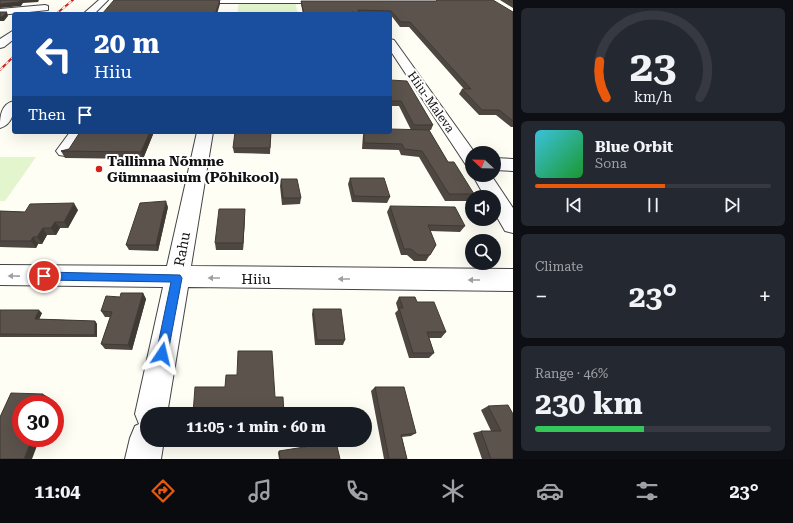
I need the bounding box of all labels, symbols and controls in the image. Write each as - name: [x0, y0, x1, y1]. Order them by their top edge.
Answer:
- text: 20 m: [94, 27, 159, 60]
- icon: left: [28, 28, 80, 80]
- text: 23: [630, 42, 676, 91]
- text: Hiiu: [94, 61, 132, 82]
- street label: Hiiu-Maleva: [405, 69, 458, 136]
- text: km/h: [634, 89, 672, 105]
- icon: arrive: [74, 104, 96, 126]
- text: Then: [28, 106, 66, 124]
- text: Blue Orbit: [595, 138, 673, 156]
- north arrow: [465, 146, 501, 182]
- map controls: [465, 146, 501, 270]
- place label: Tallinna Nõmme Gümnaasium (Põhikool): [107, 153, 279, 185]
- text: Sona: [595, 156, 627, 171]
- marker: Tallinna Nõmme Gümnaasium (Põhikool): [94, 164, 104, 174]
- button: sound: [465, 190, 501, 226]
- icon: previous: [563, 194, 585, 216]
- icon: pause: [642, 194, 664, 216]
- icon: next: [721, 194, 743, 216]
- street label: Rahu: [171, 230, 193, 268]
- button: search: [465, 234, 501, 270]
- pin: [27, 259, 61, 293]
- text: Climate: [535, 259, 583, 274]
- icon: arrive: [33, 265, 55, 287]
- street label: Hiiu: [241, 271, 271, 287]
- one-way arrow: [8, 272, 20, 279]
- one-way arrow: [207, 275, 220, 281]
- one-way arrow: [337, 276, 350, 282]
- one-way arrow: [467, 277, 480, 283]
- text: 23°: [629, 279, 677, 314]
- text: −: [535, 284, 547, 309]
- text: +: [759, 284, 771, 309]
- position arrow: [141, 333, 183, 375]
- text: Range · 46%: [535, 366, 608, 381]
- text: 230 km: [535, 386, 643, 421]
- speed limit sign: 30: [12, 395, 64, 447]
- text: 11:05 · 1 min · 60 m: [186, 418, 326, 436]
- icon: directions: [149, 477, 177, 505]
- icon: music: [246, 477, 274, 505]
- icon: phone: [343, 477, 371, 505]
- icon: climate: [439, 477, 467, 505]
- icon: car: [536, 477, 564, 505]
- icon: filters: [633, 477, 661, 505]
- text: 11:04: [34, 481, 80, 502]
- text: 23°: [729, 481, 759, 502]

